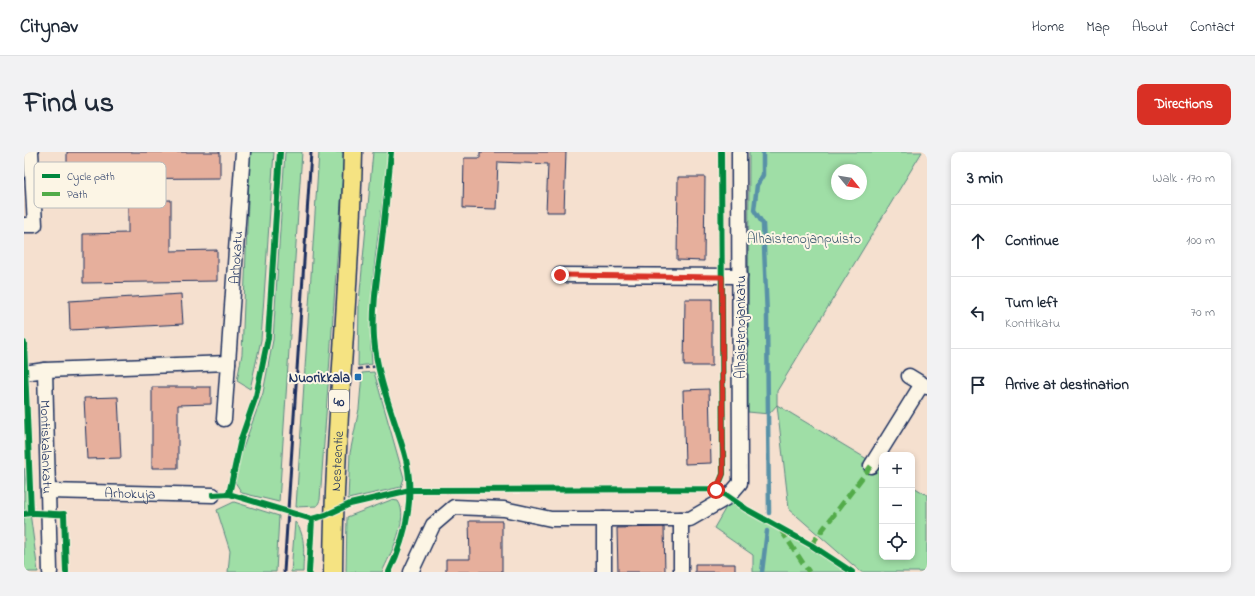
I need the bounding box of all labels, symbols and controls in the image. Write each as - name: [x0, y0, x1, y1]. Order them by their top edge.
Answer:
- text: Citynav: [20, 14, 78, 41]
- text: Home: [1032, 17, 1064, 38]
- text: Map: [1086, 17, 1110, 38]
- text: About: [1132, 17, 1168, 38]
- text: Contact: [1190, 17, 1235, 38]
- text: Find us: [24, 84, 114, 125]
- button: Directions: [1137, 84, 1231, 125]
- legend: [34, 162, 166, 208]
- north arrow: [831, 164, 867, 200]
- text: 3 min: [967, 166, 1003, 191]
- text: Cycle path: [67, 169, 115, 186]
- text: Walk · 170 m: [1152, 169, 1215, 188]
- text: Path: [67, 187, 88, 203]
- park label: Alhaistenojanpuisto: [747, 229, 861, 250]
- street label: Arhokatu: [225, 230, 249, 285]
- icon: ahead: [967, 230, 989, 252]
- text: Continue: [1005, 230, 1059, 252]
- text: 100 m: [1186, 231, 1215, 250]
- route end: [551, 266, 569, 284]
- street label: Alhaistenojankatu: [731, 275, 752, 379]
- text: Turn left: [1005, 292, 1058, 314]
- icon: left: [967, 302, 989, 324]
- text: 70 m: [1191, 303, 1215, 322]
- text: Konttikatu: [1005, 314, 1060, 333]
- place label: Nuorikkala: [289, 368, 350, 389]
- marker: Nuorikkala: [353, 372, 363, 382]
- icon: arrive: [967, 374, 989, 396]
- text: Arrive at destination: [1005, 374, 1129, 396]
- road number: 40: [329, 390, 349, 412]
- street label: Montiskalankatu: [34, 400, 57, 494]
- street label: Nesteentie: [326, 430, 350, 492]
- map controls: [879, 452, 915, 560]
- button: +: [879, 452, 915, 488]
- route start: [707, 481, 725, 499]
- street label: Arhokuja: [104, 483, 156, 506]
- button: −: [879, 488, 915, 524]
- button: locate: [879, 524, 915, 560]

